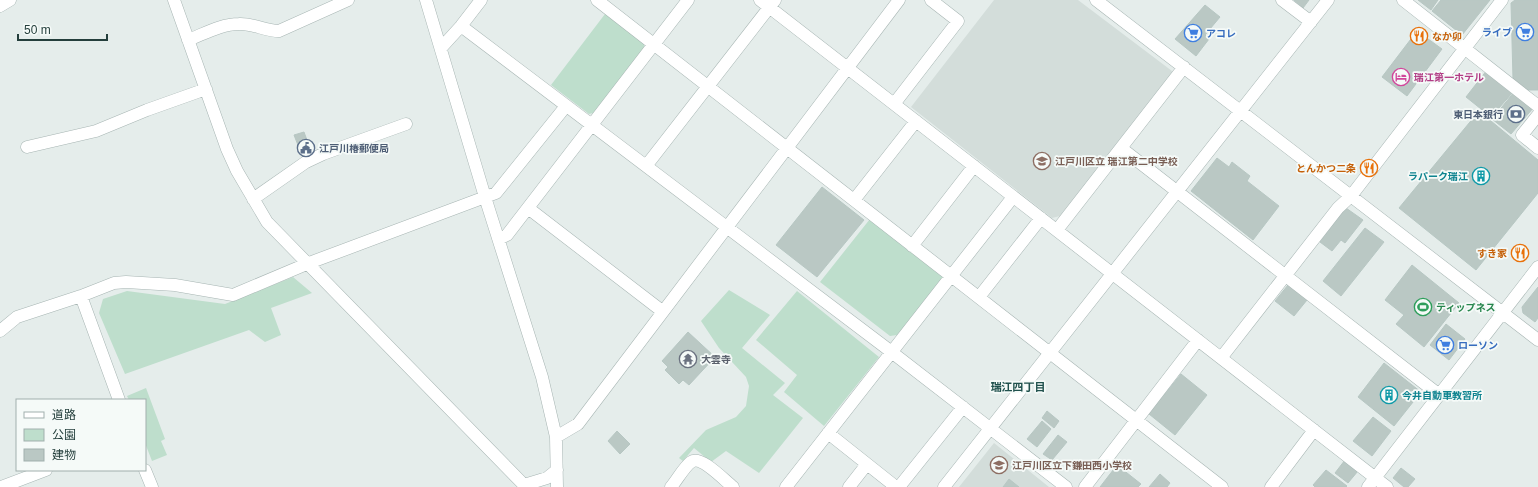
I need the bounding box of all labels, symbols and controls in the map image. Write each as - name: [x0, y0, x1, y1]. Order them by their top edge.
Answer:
- scale bar: [18, 16, 107, 42]
- supermarket icon: ライブ: [1515, 22, 1535, 42]
- text: 50 m: [24, 23, 51, 37]
- supermarket icon: アコレ: [1183, 23, 1203, 43]
- restaurant icon: なか卯: [1409, 26, 1429, 46]
- place label: ライブ: [1482, 27, 1512, 38]
- place label: アコレ: [1206, 28, 1236, 39]
- place label: なか卯: [1432, 31, 1462, 42]
- hotel icon: 瑞江第一ホテル: [1391, 67, 1411, 87]
- place label: 瑞江第一ホテル: [1414, 72, 1484, 83]
- bank icon: 東日本銀行: [1506, 104, 1526, 124]
- place label: 東日本銀行: [1453, 109, 1503, 120]
- public building icon: 江戸川椿郵便局: [296, 138, 316, 158]
- place label: 江戸川椿郵便局: [319, 143, 389, 154]
- school or university icon: 江戸川区立 瑞江第二中学校: [1032, 151, 1052, 171]
- place label: 江戸川区立 瑞江第二中学校: [1055, 156, 1178, 167]
- restaurant icon: とんかつ二条: [1359, 158, 1379, 178]
- place label: とんかつ二条: [1296, 163, 1356, 174]
- building icon: ラパーク瑞江: [1471, 166, 1491, 186]
- place label: ラパーク瑞江: [1408, 171, 1468, 182]
- restaurant icon: すき家: [1510, 243, 1530, 263]
- place label: すき家: [1477, 248, 1507, 259]
- sports icon: ティップネス: [1413, 297, 1433, 317]
- place label: ティップネス: [1436, 302, 1495, 313]
- supermarket icon: ローソン: [1435, 335, 1455, 355]
- place label: ローソン: [1458, 340, 1498, 351]
- temple icon: 大雲寺: [678, 349, 698, 369]
- place label: 大雲寺: [701, 354, 731, 365]
- district label: 瑞江四丁目: [991, 381, 1046, 393]
- building icon: 今井自動車教習所: [1379, 385, 1399, 405]
- place label: 今井自動車教習所: [1402, 390, 1482, 401]
- legend: [16, 399, 146, 471]
- text: 道路: [52, 408, 76, 422]
- text: 公園: [52, 428, 76, 442]
- text: 建物: [52, 448, 76, 462]
- school or university icon: 江戸川区立下鎌田西小学校: [989, 455, 1009, 475]
- place label: 江戸川区立下鎌田西小学校: [1012, 460, 1132, 471]

